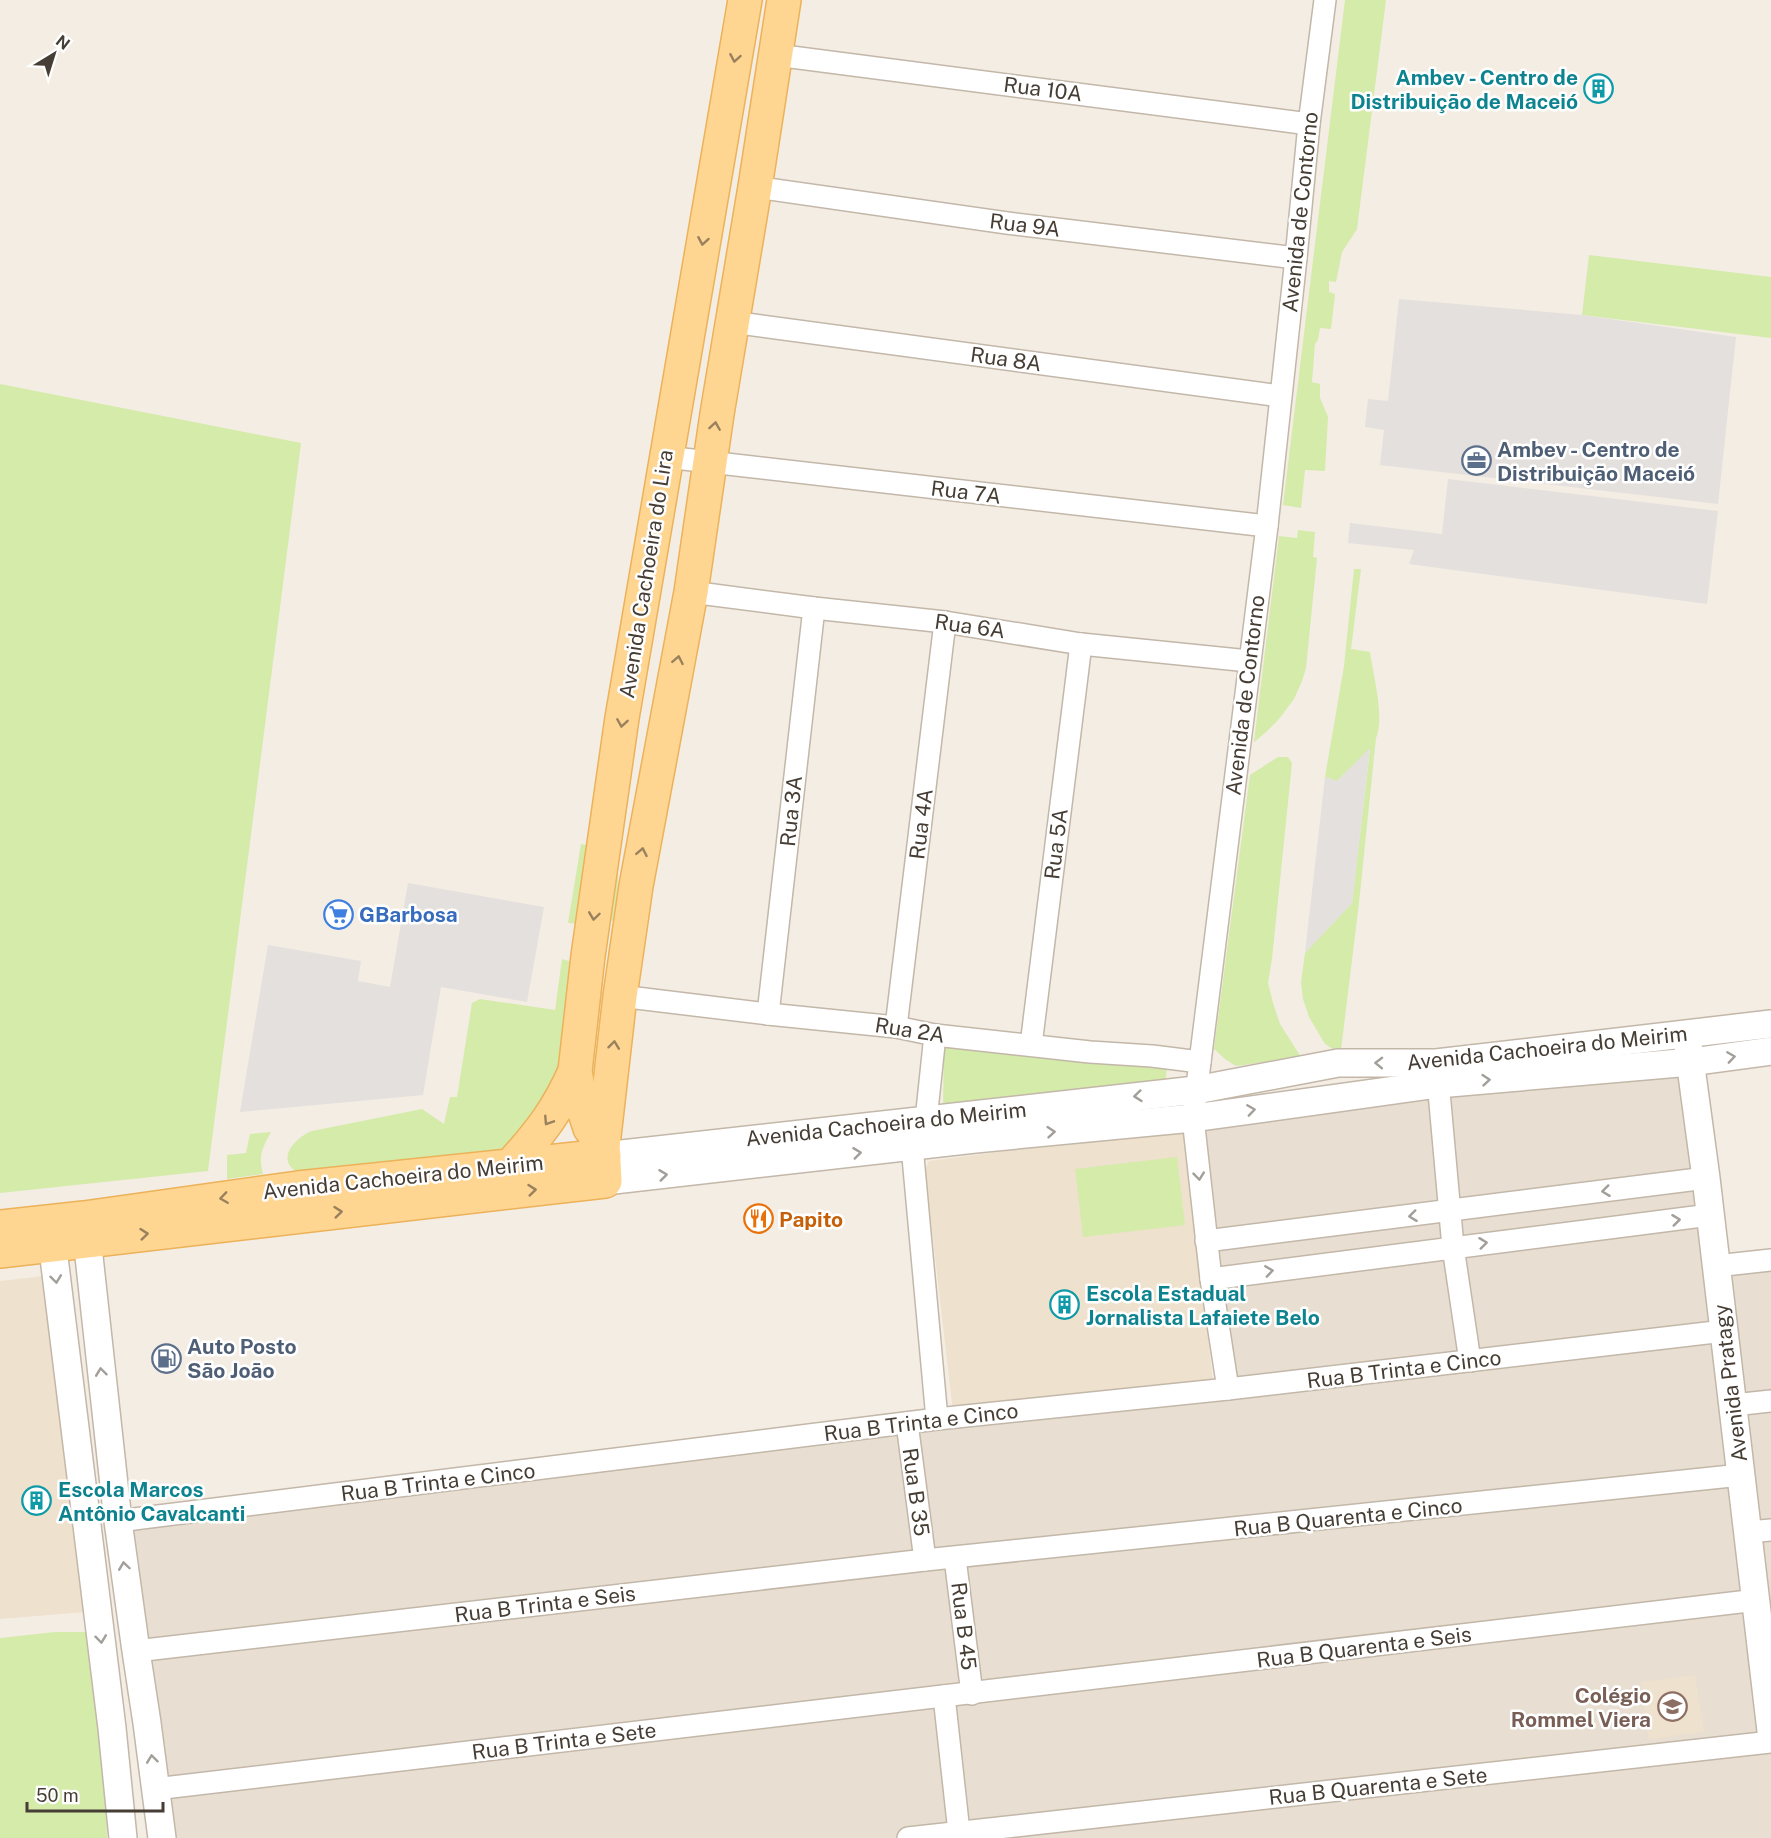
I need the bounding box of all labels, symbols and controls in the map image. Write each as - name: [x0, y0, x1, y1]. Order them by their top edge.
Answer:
- north arrow: [24, 24, 84, 84]
- text: N: [52, 31, 74, 54]
- one-way arrow: [729, 52, 742, 62]
- place label: Ambev - Centro de Distribuição de Maceió: [1350, 65, 1578, 114]
- street label: Rua 10A: [1002, 72, 1084, 106]
- building icon: Ambev - Centro de Distribuição de Maceió: [1583, 73, 1615, 105]
- street label: Avenida de Contorno: [1277, 110, 1323, 314]
- street label: Rua 9A: [988, 208, 1062, 242]
- one-way arrow: [697, 235, 710, 245]
- street label: Rua 8A: [969, 342, 1043, 376]
- one-way arrow: [708, 422, 721, 432]
- place label: Ambev - Centro de Distribuição Maceió: [1497, 437, 1695, 486]
- office icon: Ambev - Centro de Distribuição Maceió: [1460, 445, 1492, 477]
- street label: Avenida Cachoeira do Lira: [614, 448, 678, 700]
- street label: Rua 7A: [930, 475, 1003, 509]
- street label: Avenida de Contorno: [1220, 593, 1270, 797]
- street label: Rua 6A: [933, 609, 1007, 643]
- one-way arrow: [671, 656, 684, 666]
- one-way arrow: [616, 718, 628, 728]
- street label: Rua 3A: [775, 774, 807, 848]
- street label: Rua 4A: [904, 787, 938, 861]
- street label: Rua 5A: [1039, 807, 1073, 881]
- one-way arrow: [635, 847, 648, 857]
- supermarket icon: GBarbosa: [322, 898, 354, 930]
- place label: GBarbosa: [359, 902, 458, 927]
- one-way arrow: [588, 911, 600, 921]
- street label: Rua 2A: [873, 1012, 947, 1048]
- street label: Avenida Cachoeira do Meirim: [1405, 1021, 1689, 1075]
- one-way arrow: [608, 1040, 620, 1050]
- one-way arrow: [1726, 1051, 1735, 1063]
- one-way arrow: [1374, 1057, 1383, 1069]
- one-way arrow: [1481, 1074, 1490, 1087]
- one-way arrow: [1133, 1090, 1142, 1102]
- street label: Avenida Cachoeira do Meirim: [744, 1097, 1028, 1151]
- one-way arrow: [1246, 1105, 1255, 1117]
- one-way arrow: [545, 1114, 556, 1125]
- one-way arrow: [1047, 1126, 1056, 1139]
- one-way arrow: [853, 1147, 862, 1159]
- street label: Avenida Cachoeira do Meirim: [261, 1150, 545, 1204]
- one-way arrow: [659, 1169, 668, 1181]
- one-way arrow: [1192, 1172, 1205, 1181]
- one-way arrow: [527, 1184, 536, 1196]
- one-way arrow: [1602, 1184, 1611, 1196]
- one-way arrow: [219, 1192, 229, 1204]
- restaurant icon: Papito: [742, 1203, 774, 1235]
- one-way arrow: [333, 1206, 343, 1219]
- place label: Papito: [779, 1207, 843, 1232]
- one-way arrow: [1408, 1209, 1418, 1221]
- one-way arrow: [1672, 1214, 1681, 1226]
- one-way arrow: [140, 1228, 149, 1241]
- one-way arrow: [1478, 1238, 1488, 1250]
- one-way arrow: [1264, 1266, 1273, 1278]
- one-way arrow: [49, 1275, 62, 1284]
- place label: Escola Estadual Jornalista Lafaiete Belo: [1086, 1281, 1320, 1330]
- building icon: Escola Estadual Jornalista Lafaiete Belo: [1049, 1289, 1081, 1321]
- street label: Avenida Pratagy: [1708, 1303, 1752, 1463]
- place label: Auto Posto São João: [187, 1334, 297, 1383]
- fuel station icon: Auto Posto São João: [150, 1342, 182, 1374]
- street label: Rua B Trinta e Cinco: [1305, 1345, 1503, 1393]
- one-way arrow: [96, 1368, 108, 1377]
- street label: Rua B Trinta e Cinco: [822, 1398, 1020, 1446]
- street label: Rua B 35: [897, 1446, 935, 1538]
- street label: Rua B Trinta e Cinco: [339, 1458, 537, 1506]
- place label: Escola Marcos Antônio Cavalcanti: [58, 1477, 245, 1526]
- building icon: Escola Marcos Antônio Cavalcanti: [21, 1485, 53, 1517]
- street label: Rua B Quarenta e Cinco: [1232, 1493, 1464, 1541]
- one-way arrow: [119, 1561, 131, 1571]
- street label: Rua B Trinta e Seis: [453, 1580, 637, 1628]
- street label: Rua B 45: [946, 1581, 982, 1671]
- street label: Rua B Quarenta e Seis: [1255, 1621, 1473, 1673]
- one-way arrow: [94, 1635, 106, 1644]
- place label: Colégio Rommel Viera: [1511, 1683, 1651, 1732]
- school or university icon: Colégio Rommel Viera: [1656, 1691, 1688, 1723]
- street label: Rua B Trinta e Sete: [470, 1717, 658, 1765]
- one-way arrow: [146, 1755, 159, 1764]
- street label: Rua B Quarenta e Sete: [1267, 1762, 1489, 1810]
- scale bar: [27, 1775, 164, 1813]
- text: 50 m: [36, 1785, 79, 1806]

